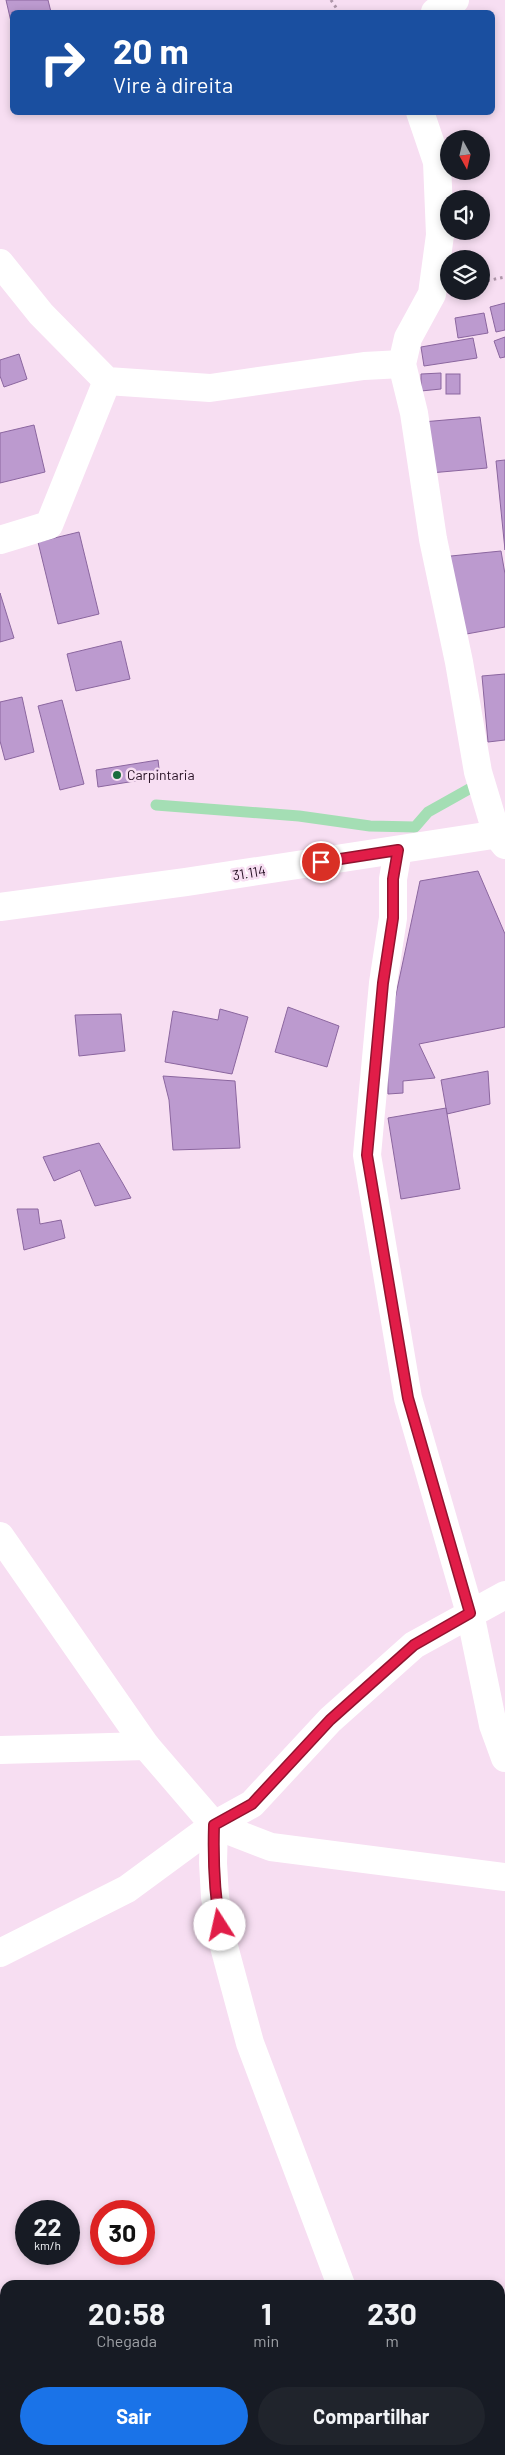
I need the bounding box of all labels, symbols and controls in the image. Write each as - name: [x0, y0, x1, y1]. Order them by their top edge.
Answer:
- text: 20 m: [113, 29, 189, 71]
- icon: right: [30, 30, 95, 95]
- text: Vire à direita: [113, 71, 233, 97]
- north arrow: [440, 130, 490, 180]
- map controls: [440, 130, 490, 300]
- button: sound: [440, 190, 490, 240]
- button: layers: [440, 250, 490, 300]
- place label: Carpintaria: [127, 766, 195, 783]
- marker: Carpintaria: [111, 769, 123, 781]
- pin: [300, 841, 342, 883]
- icon: arrive: [307, 848, 335, 876]
- street label: 31.114: [231, 861, 267, 884]
- position arrow: [193, 1898, 245, 1950]
- speed limit sign: 30: [90, 2200, 155, 2265]
- text: 22: [33, 2211, 62, 2241]
- text: km/h: [34, 2238, 61, 2252]
- text: 20:58: [88, 2295, 165, 2331]
- text: 1: [261, 2295, 272, 2331]
- text: 230: [367, 2295, 417, 2331]
- text: Chegada: [96, 2331, 157, 2350]
- text: min: [253, 2331, 279, 2350]
- text: m: [385, 2331, 399, 2350]
- button: Sair: [20, 2387, 248, 2445]
- button: Compartilhar: [258, 2387, 485, 2445]

